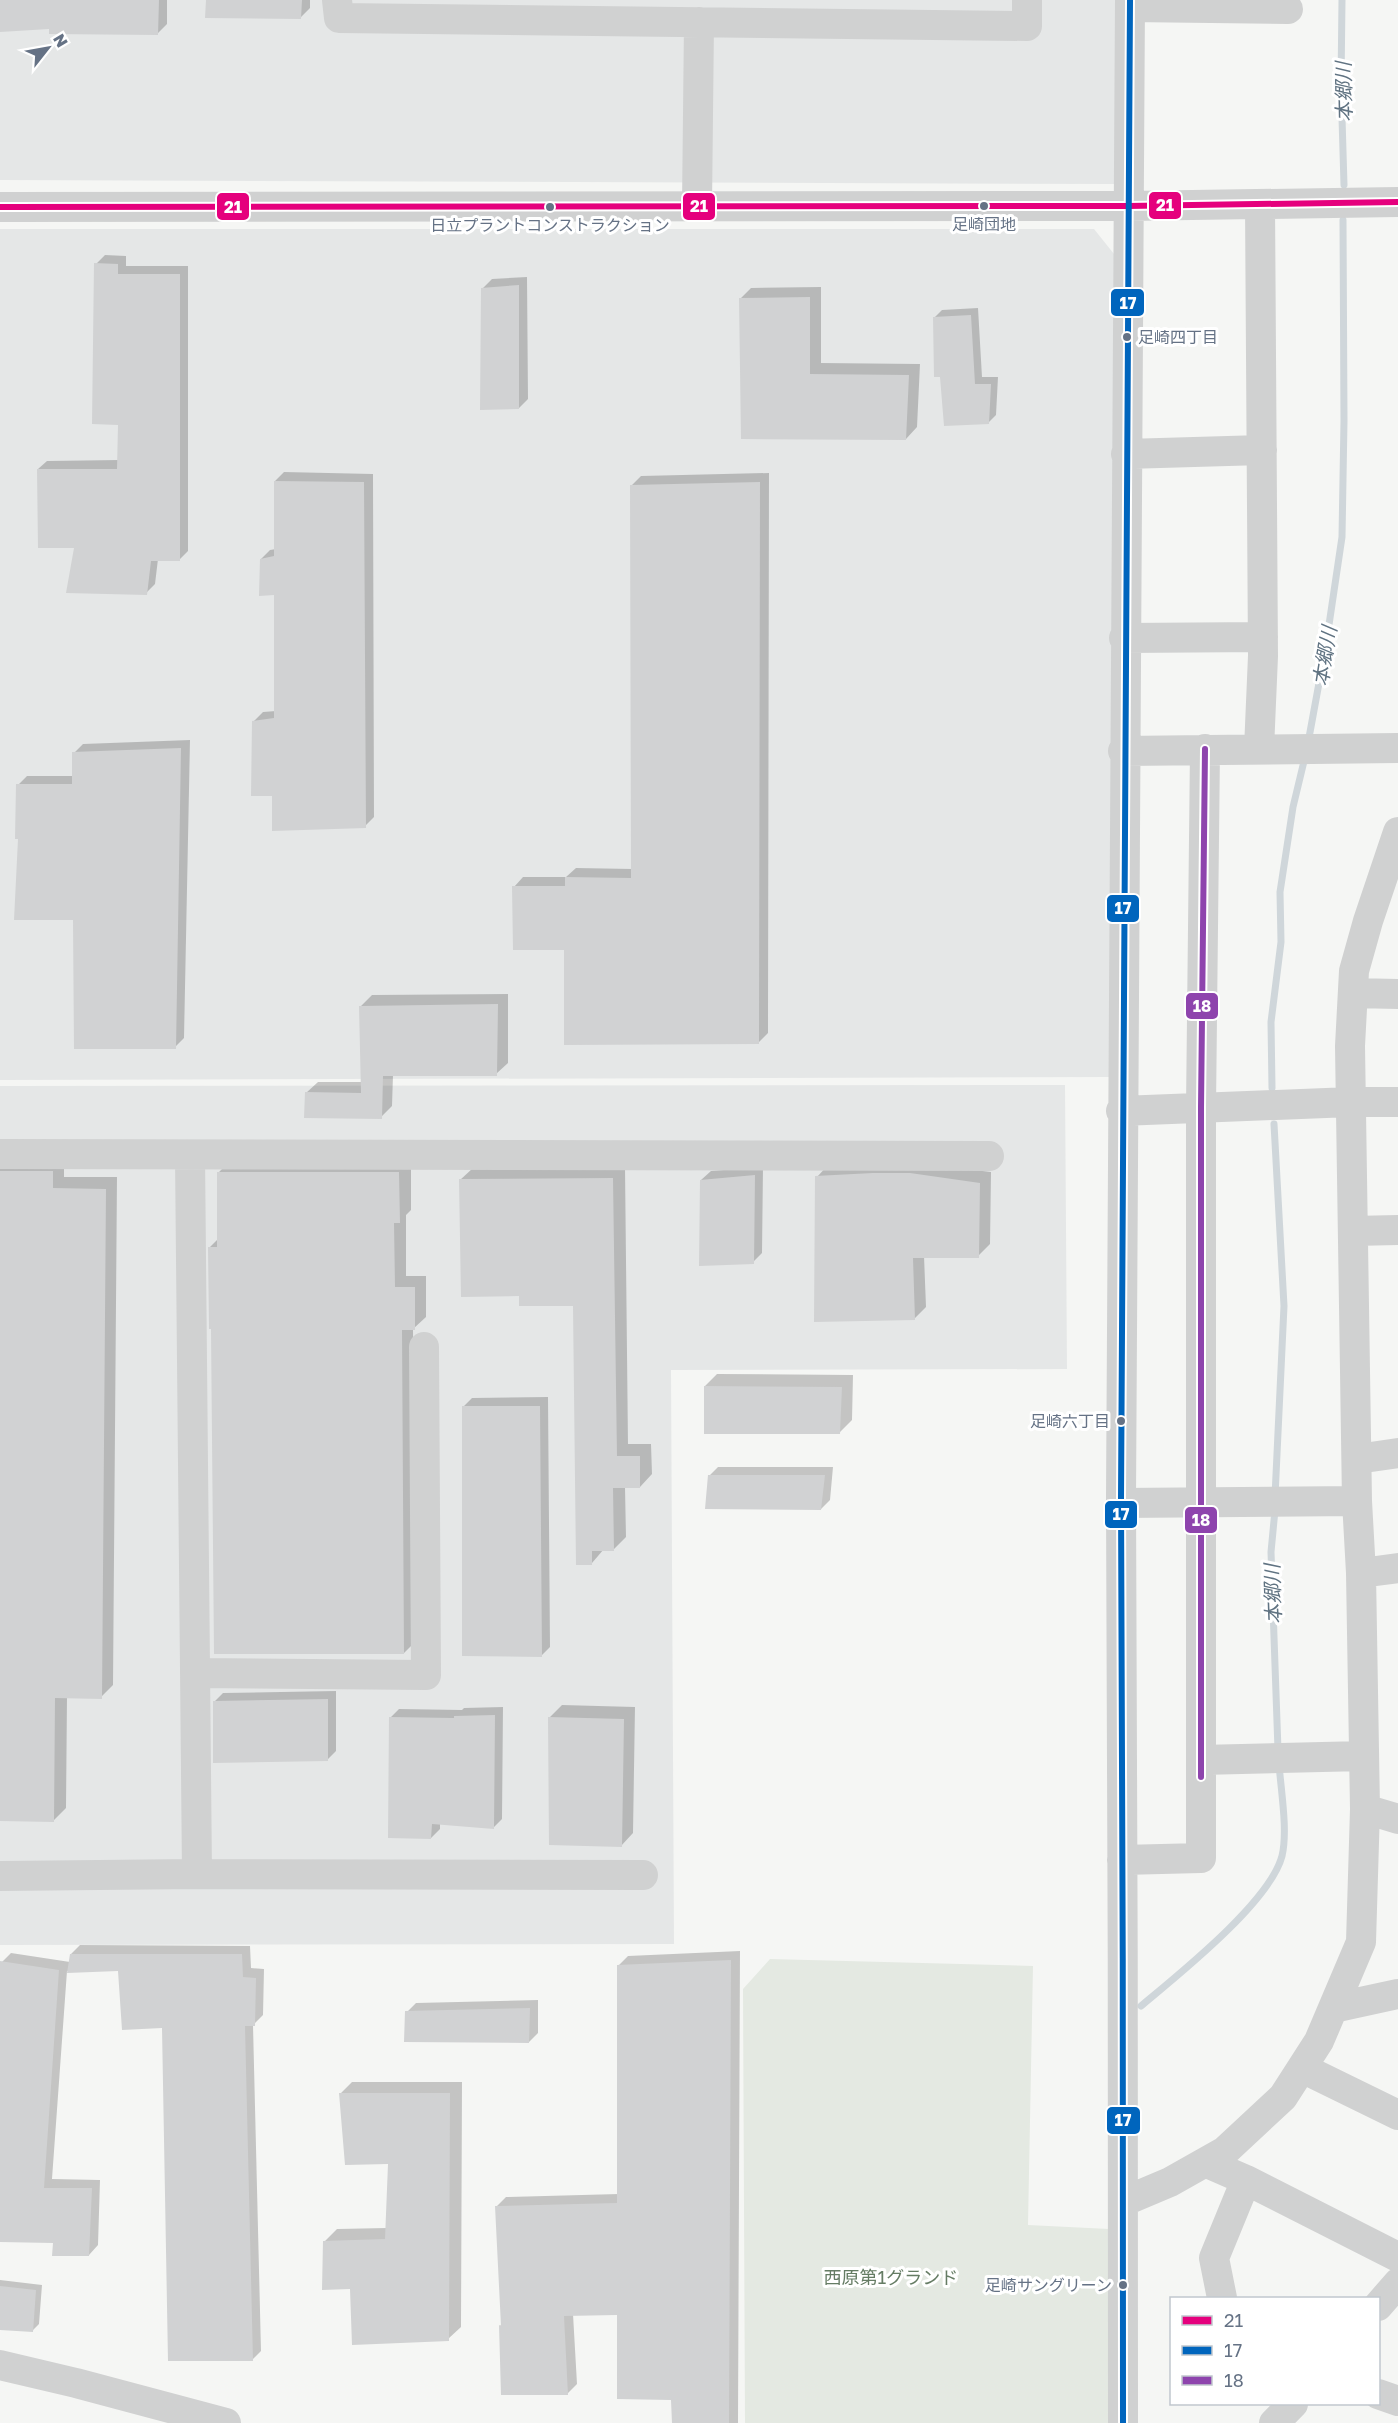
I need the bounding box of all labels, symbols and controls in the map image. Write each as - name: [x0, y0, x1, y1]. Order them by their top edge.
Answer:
- north arrow: [18, 18, 78, 78]
- text: N: [49, 30, 73, 51]
- water label: 本郷川: [1330, 60, 1356, 122]
- line badge: 21: [1148, 191, 1182, 220]
- line badge: 21: [216, 192, 250, 221]
- line badge: 21: [682, 192, 716, 221]
- text: 21: [1156, 195, 1174, 215]
- text: 21: [690, 196, 708, 216]
- text: 21: [224, 197, 242, 217]
- marker: 足崎団地: [978, 200, 990, 212]
- marker: 日立プラントコンストラクション: [544, 201, 556, 213]
- place label: 足崎団地: [952, 214, 1016, 234]
- place label: 日立プラントコンストラクション: [430, 215, 670, 235]
- line badge: 17: [1110, 288, 1145, 317]
- text: 17: [1120, 293, 1137, 313]
- place label: 足崎四丁目: [1138, 327, 1218, 347]
- marker: 足崎四丁目: [1121, 331, 1133, 343]
- water label: 本郷川: [1307, 623, 1341, 688]
- line badge: 17: [1106, 894, 1140, 923]
- text: 17: [1115, 898, 1132, 918]
- line badge: 18: [1185, 992, 1219, 1020]
- text: 18: [1193, 996, 1211, 1016]
- place label: 足崎六丁目: [1030, 1411, 1110, 1431]
- marker: 足崎六丁目: [1115, 1415, 1127, 1427]
- line badge: 17: [1104, 1500, 1138, 1529]
- text: 17: [1113, 1504, 1130, 1524]
- line badge: 18: [1184, 1506, 1218, 1534]
- text: 18: [1192, 1510, 1210, 1530]
- water label: 本郷川: [1259, 1562, 1285, 1624]
- line badge: 17: [1106, 2106, 1141, 2135]
- text: 17: [1115, 2110, 1132, 2130]
- park label: 西原第1グランド: [824, 2266, 958, 2288]
- place label: 足崎サングリーン: [985, 2275, 1112, 2295]
- marker: 足崎サングリーン: [1117, 2279, 1129, 2291]
- legend: [1170, 2297, 1380, 2405]
- text: 21: [1224, 2309, 1243, 2331]
- text: 17: [1224, 2339, 1242, 2361]
- text: 18: [1224, 2369, 1244, 2391]

